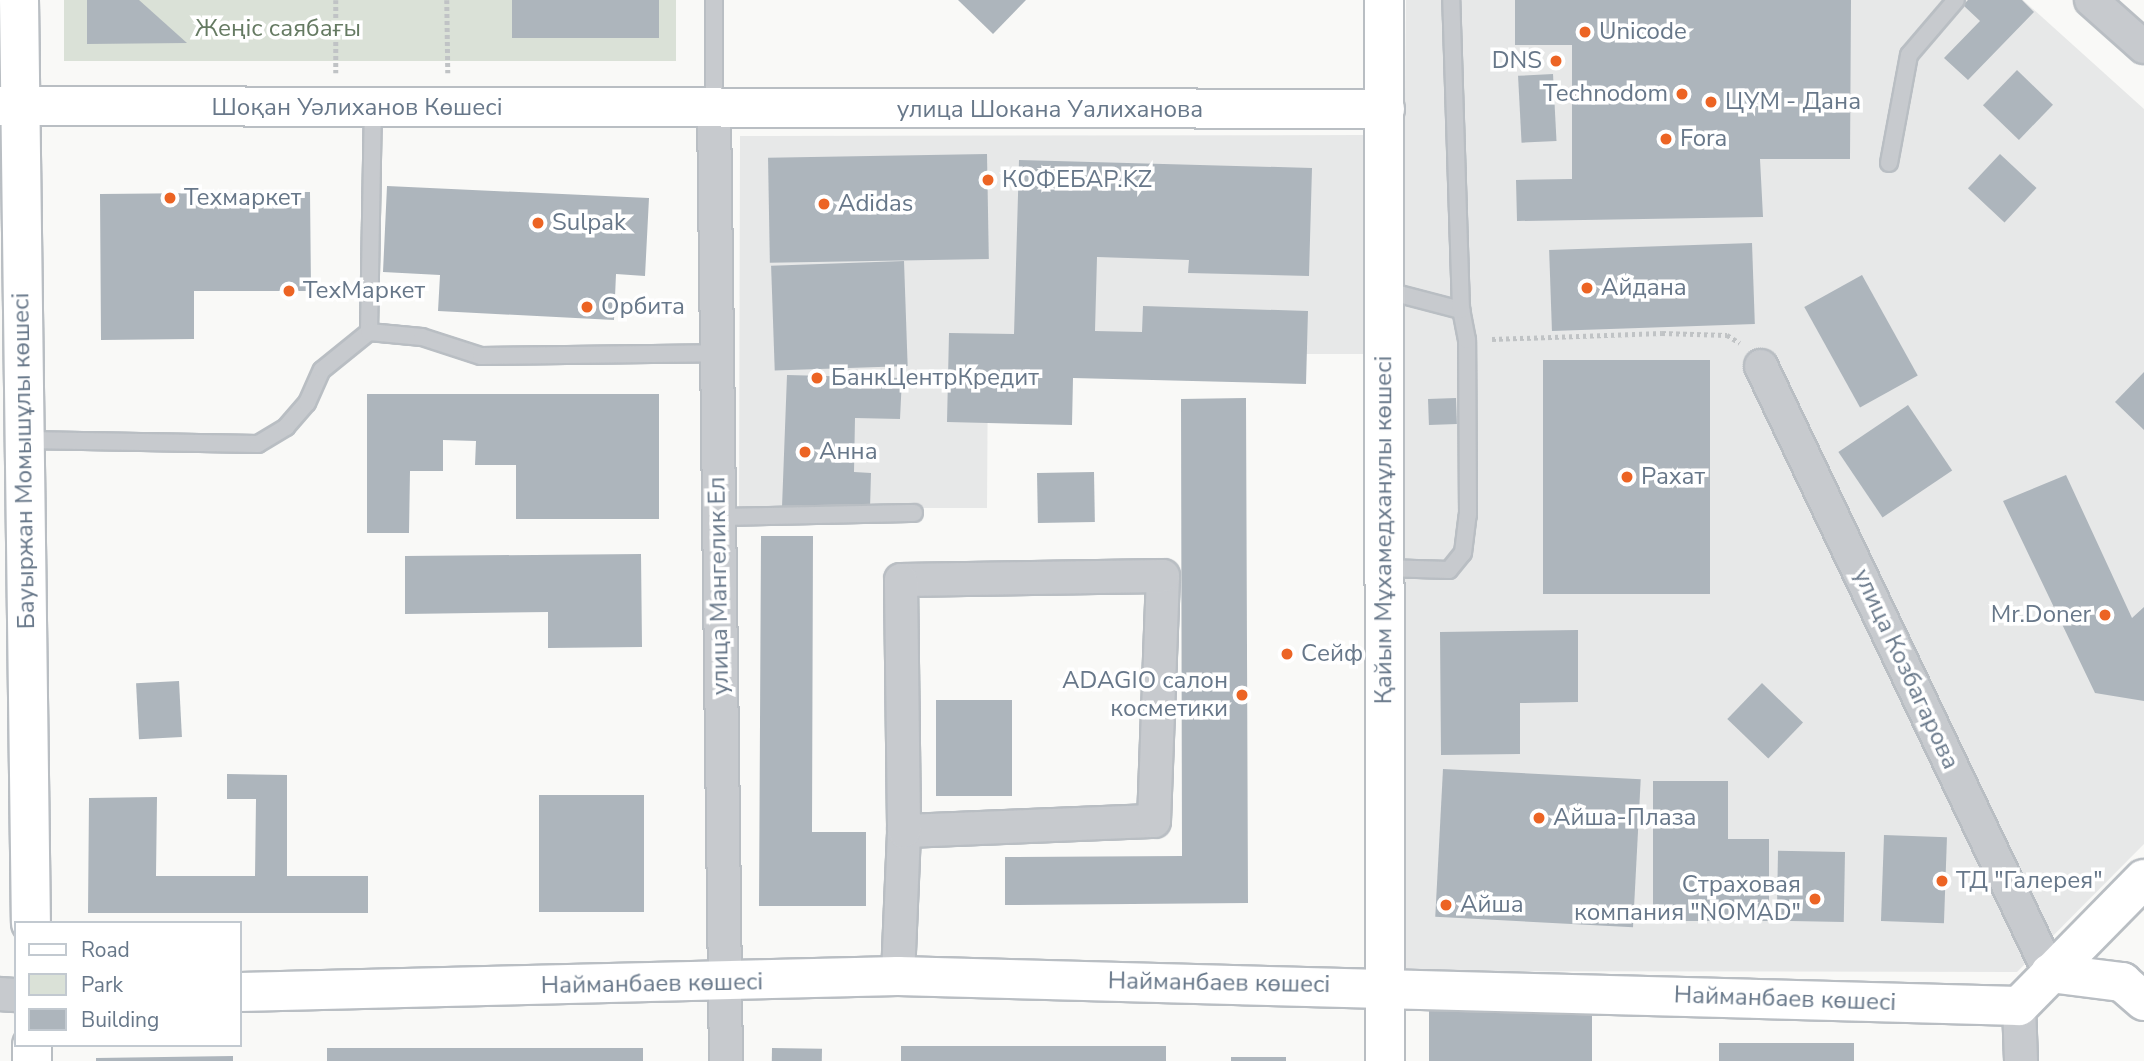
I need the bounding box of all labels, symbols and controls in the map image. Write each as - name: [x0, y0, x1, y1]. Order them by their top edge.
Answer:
- park label: Жеңіс саябағы: [195, 15, 361, 43]
- place label: Unicode: [1599, 18, 1687, 46]
- marker: Unicode: [1577, 24, 1593, 40]
- place label: DNS: [1492, 47, 1542, 75]
- marker: DNS: [1548, 53, 1564, 69]
- place label: Technodom: [1543, 80, 1668, 108]
- marker: Technodom: [1674, 86, 1690, 102]
- place label: ЦУМ - Дана: [1725, 88, 1861, 116]
- street label: Шоқан Уәлиханов Көшесі: [212, 94, 502, 122]
- marker: ЦУМ - Дана: [1703, 94, 1719, 110]
- street label: улица Шокана Уалиханова: [897, 96, 1203, 124]
- place label: Fora: [1680, 125, 1727, 153]
- marker: Fora: [1658, 131, 1674, 147]
- place label: КОФЕБАР.KZ: [1002, 166, 1152, 194]
- marker: КОФЕБАР.KZ: [980, 172, 996, 188]
- place label: Техмаркет: [184, 184, 301, 212]
- marker: Техмаркет: [162, 190, 178, 206]
- place label: Adidas: [838, 190, 913, 218]
- marker: Adidas: [816, 196, 832, 212]
- place label: Sulpak: [552, 209, 626, 237]
- marker: Sulpak: [530, 215, 546, 231]
- place label: Айдана: [1601, 274, 1687, 302]
- place label: ТехМаркет: [303, 277, 425, 305]
- marker: Айдана: [1579, 280, 1595, 296]
- marker: ТехМаркет: [281, 283, 297, 299]
- street label: Бауыржан Момышұлы көшесі: [7, 293, 41, 629]
- place label: Орбита: [601, 293, 685, 321]
- marker: Орбита: [579, 299, 595, 315]
- street label: Қайым Мұхамедханұлы көшесі: [1370, 356, 1398, 704]
- place label: БанкЦентрКредит: [831, 364, 1039, 392]
- marker: БанкЦентрКредит: [809, 370, 825, 386]
- place label: Анна: [819, 438, 878, 466]
- marker: Анна: [797, 444, 813, 460]
- place label: Рахат: [1641, 463, 1705, 491]
- marker: Рахат: [1619, 469, 1635, 485]
- street label: улица Мангелик Ел: [703, 477, 735, 695]
- street label: улица Козбагарова: [1847, 564, 1965, 774]
- place label: Mr.Doner: [1991, 601, 2091, 629]
- marker: Mr.Doner: [2097, 607, 2113, 623]
- place label: Сейф: [1301, 640, 1363, 668]
- marker: Сейф: [1279, 646, 1295, 662]
- place label: ADAGIO салон косметики: [1062, 667, 1228, 723]
- marker: ADAGIO салон косметики: [1234, 687, 1250, 703]
- place label: Айша-Плаза: [1553, 804, 1697, 832]
- marker: Айша-Плаза: [1531, 810, 1547, 826]
- place label: ТД "Галерея": [1956, 867, 2103, 895]
- place label: Страховая компания "NOMAD": [1574, 871, 1801, 927]
- marker: ТД "Галерея": [1934, 873, 1950, 889]
- place label: Айша: [1460, 891, 1524, 919]
- marker: Страховая компания "NOMAD": [1807, 891, 1823, 907]
- marker: Айша: [1438, 897, 1454, 913]
- legend: [14, 921, 242, 1047]
- text: Road: [81, 936, 130, 964]
- street label: Найманбаев көшесі: [1108, 967, 1330, 999]
- street label: Найманбаев көшесі: [541, 968, 763, 1000]
- text: Park: [81, 971, 123, 999]
- street label: Найманбаев көшесі: [1673, 981, 1897, 1017]
- text: Building: [81, 1006, 159, 1034]

